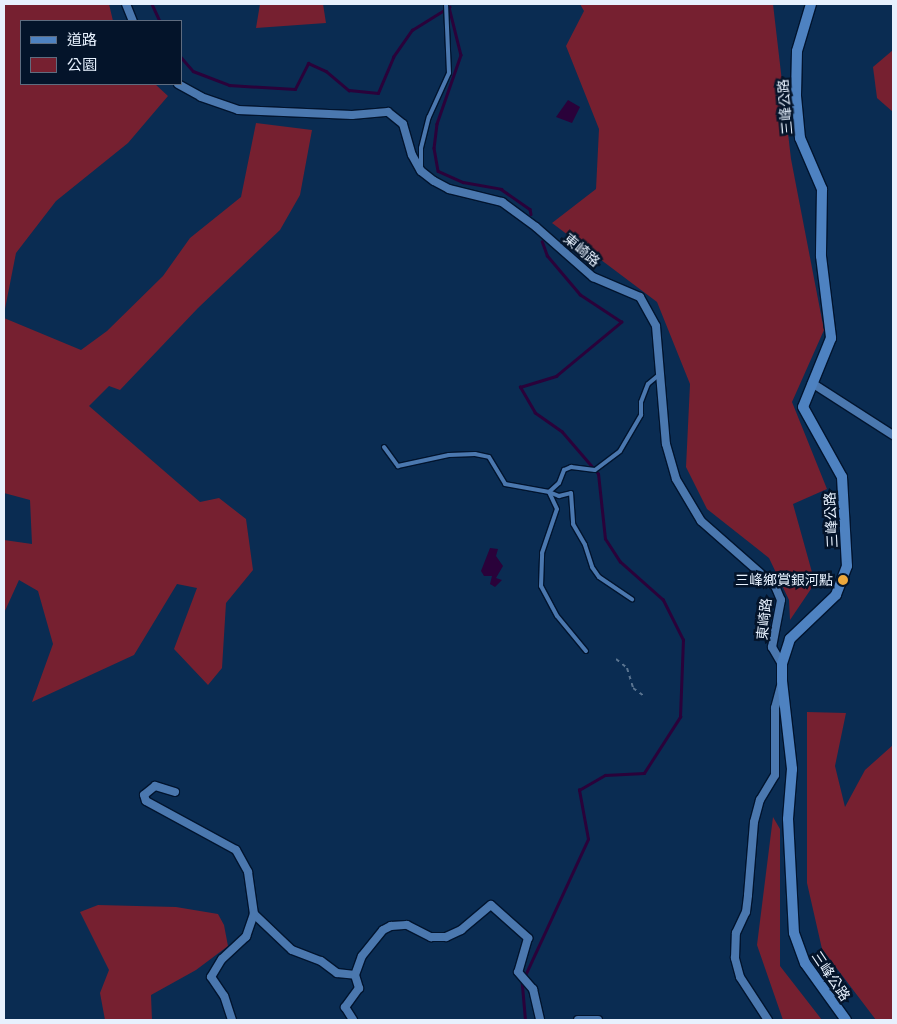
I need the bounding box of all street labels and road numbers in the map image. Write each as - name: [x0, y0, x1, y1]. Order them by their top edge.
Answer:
- street label: 三峰公路: [774, 78, 796, 136]
- street label: 東崎路: [561, 230, 603, 270]
- street label: 三峰公路: [821, 492, 841, 548]
- street label: 東崎路: [753, 597, 775, 641]
- street label: 三峰公路: [808, 948, 854, 1004]

